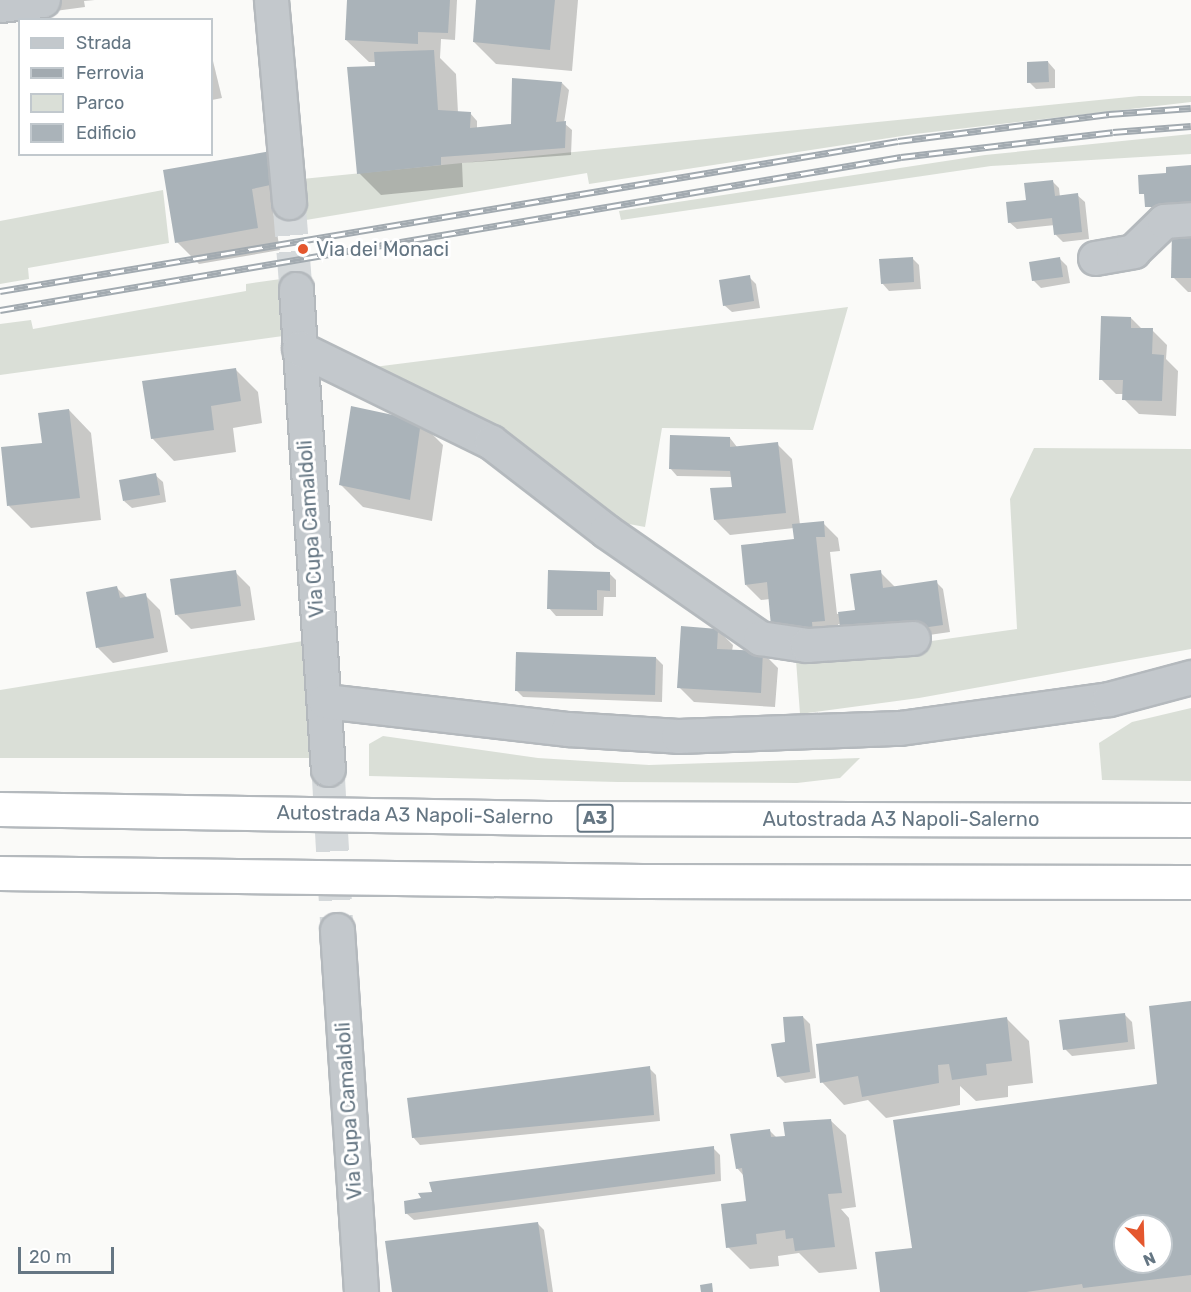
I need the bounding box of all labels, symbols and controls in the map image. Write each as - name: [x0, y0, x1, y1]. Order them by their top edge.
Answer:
- legend: [18, 18, 213, 156]
- text: Strada: [76, 32, 132, 54]
- text: Ferrovia: [76, 62, 144, 84]
- text: Parco: [76, 92, 124, 114]
- text: Edificio: [76, 122, 136, 144]
- place label: Via dei Monaci: [316, 237, 449, 261]
- marker: Via dei Monaci: [294, 240, 312, 258]
- street label: Via Cupa Camaldoli: [293, 439, 329, 619]
- street label: Autostrada A3 Napoli-Salerno: [276, 801, 554, 829]
- road number: A3: [576, 803, 614, 833]
- street label: Autostrada A3 Napoli-Salerno: [762, 807, 1040, 831]
- street label: Via Cupa Camaldoli: [331, 1021, 367, 1201]
- north arrow: [1113, 1214, 1173, 1274]
- scale bar: [21, 1235, 117, 1273]
- text: 20 m: [29, 1246, 71, 1268]
- text: N: [1140, 1248, 1158, 1270]

